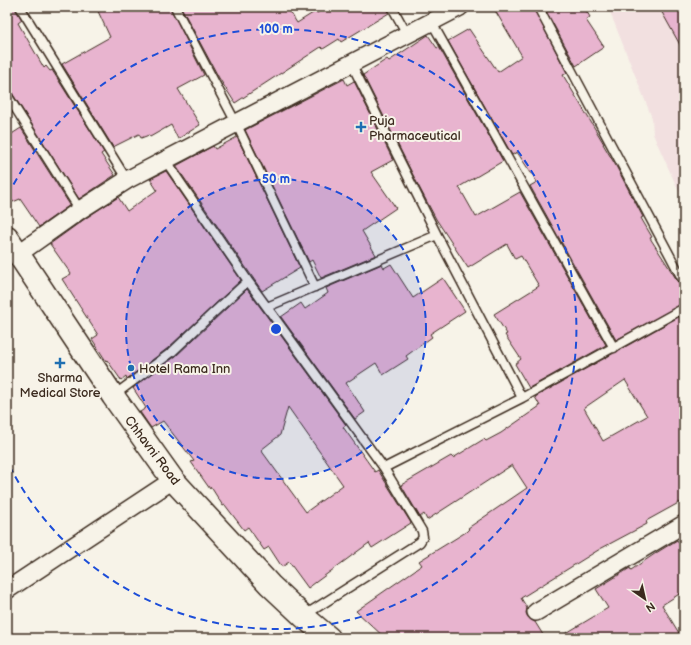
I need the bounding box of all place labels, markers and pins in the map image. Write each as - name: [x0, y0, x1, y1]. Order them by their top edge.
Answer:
- place label: Puja Pharmaceutical: [369, 113, 461, 144]
- marker: Puja Pharmaceutical: [356, 122, 366, 132]
- centre of rings: [269, 322, 283, 336]
- marker: Sharma Medical Store: [55, 358, 65, 368]
- place label: Hotel Rama Inn: [139, 361, 230, 377]
- marker: Hotel Rama Inn: [126, 363, 136, 373]
- place label: Sharma Medical Store: [20, 370, 101, 401]

